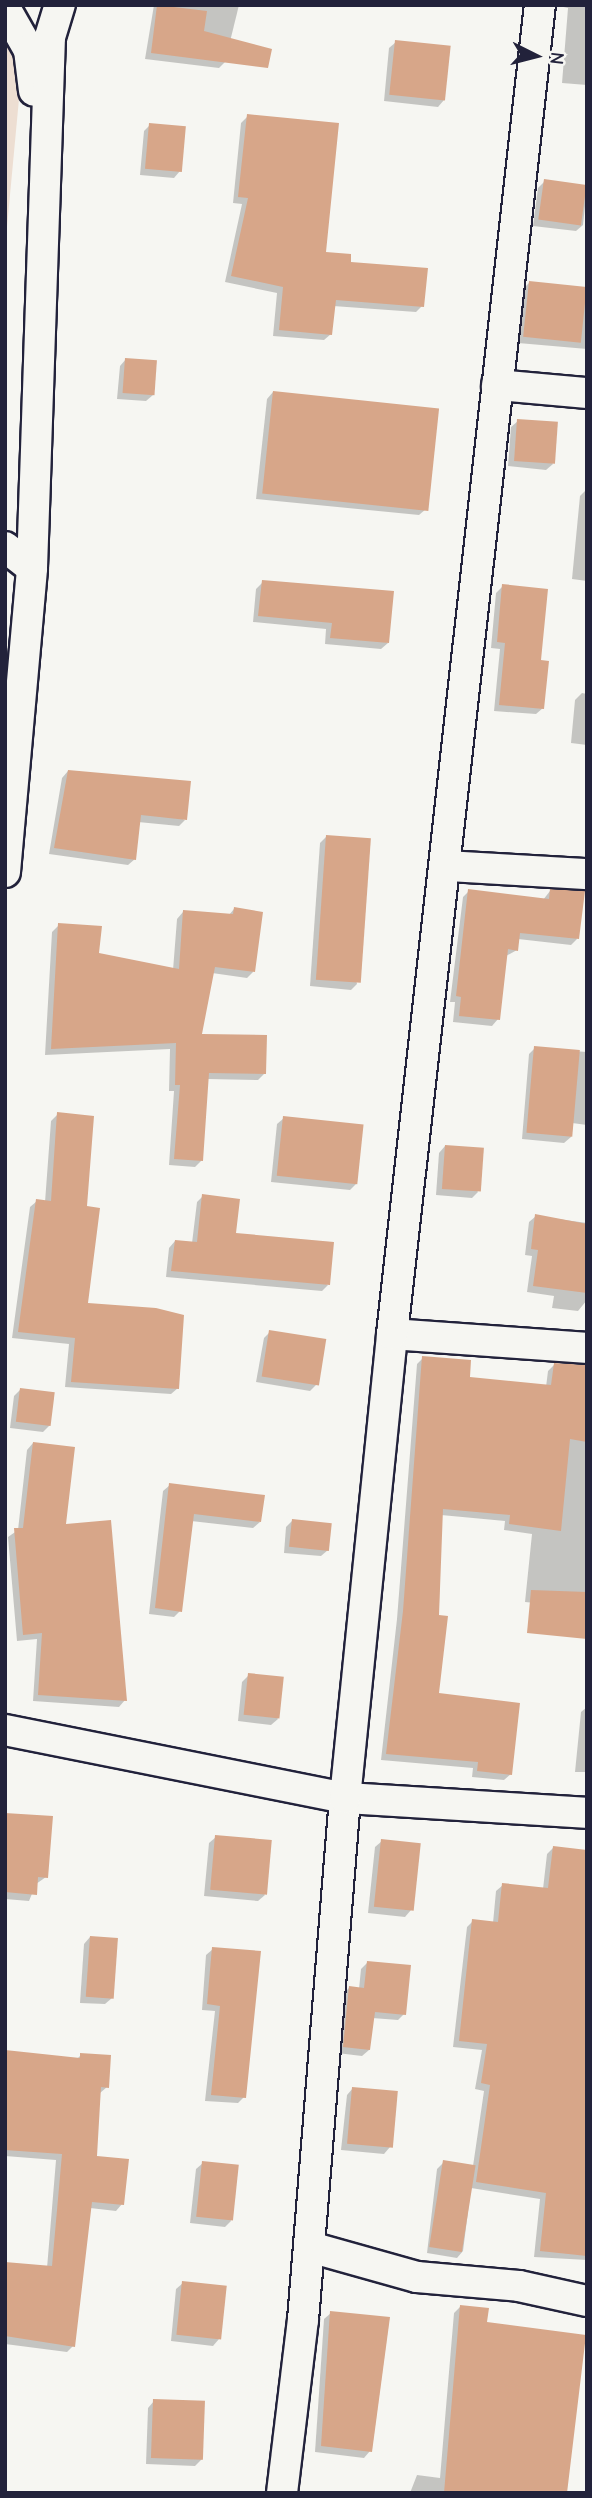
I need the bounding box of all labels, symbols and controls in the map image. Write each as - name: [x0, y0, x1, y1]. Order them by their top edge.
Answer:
- north arrow: [501, 21, 571, 91]
- text: N: [545, 51, 568, 65]

